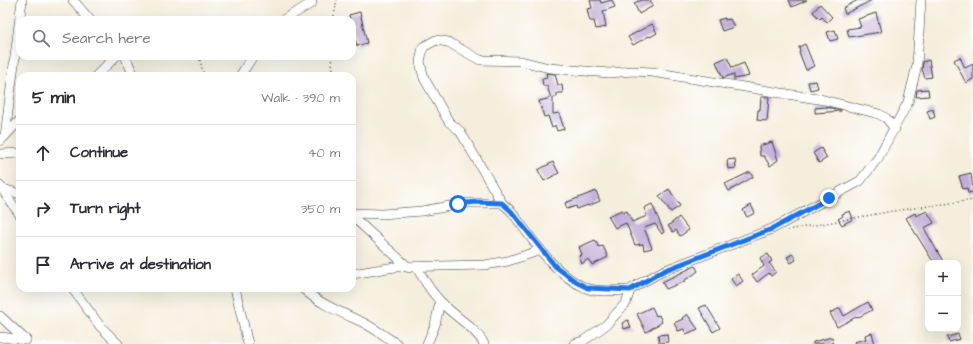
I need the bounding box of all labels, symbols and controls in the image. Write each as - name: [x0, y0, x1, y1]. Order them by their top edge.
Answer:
- search box: [16, 16, 356, 60]
- icon: search: [30, 27, 52, 49]
- text: Search here: [62, 28, 151, 49]
- text: 5 min: [32, 86, 75, 110]
- text: Walk · 390 m: [261, 89, 340, 107]
- icon: ahead: [32, 142, 54, 164]
- text: Continue: [70, 142, 128, 163]
- text: 40 m: [308, 144, 340, 162]
- route end: [820, 189, 838, 207]
- route start: [449, 195, 467, 213]
- icon: right: [32, 198, 54, 220]
- text: Turn right: [70, 198, 141, 219]
- text: 350 m: [301, 200, 340, 218]
- icon: arrive: [32, 254, 54, 276]
- text: Arrive at destination: [70, 254, 211, 275]
- map controls: [925, 260, 961, 332]
- button: +: [925, 260, 961, 296]
- button: −: [925, 296, 961, 332]

